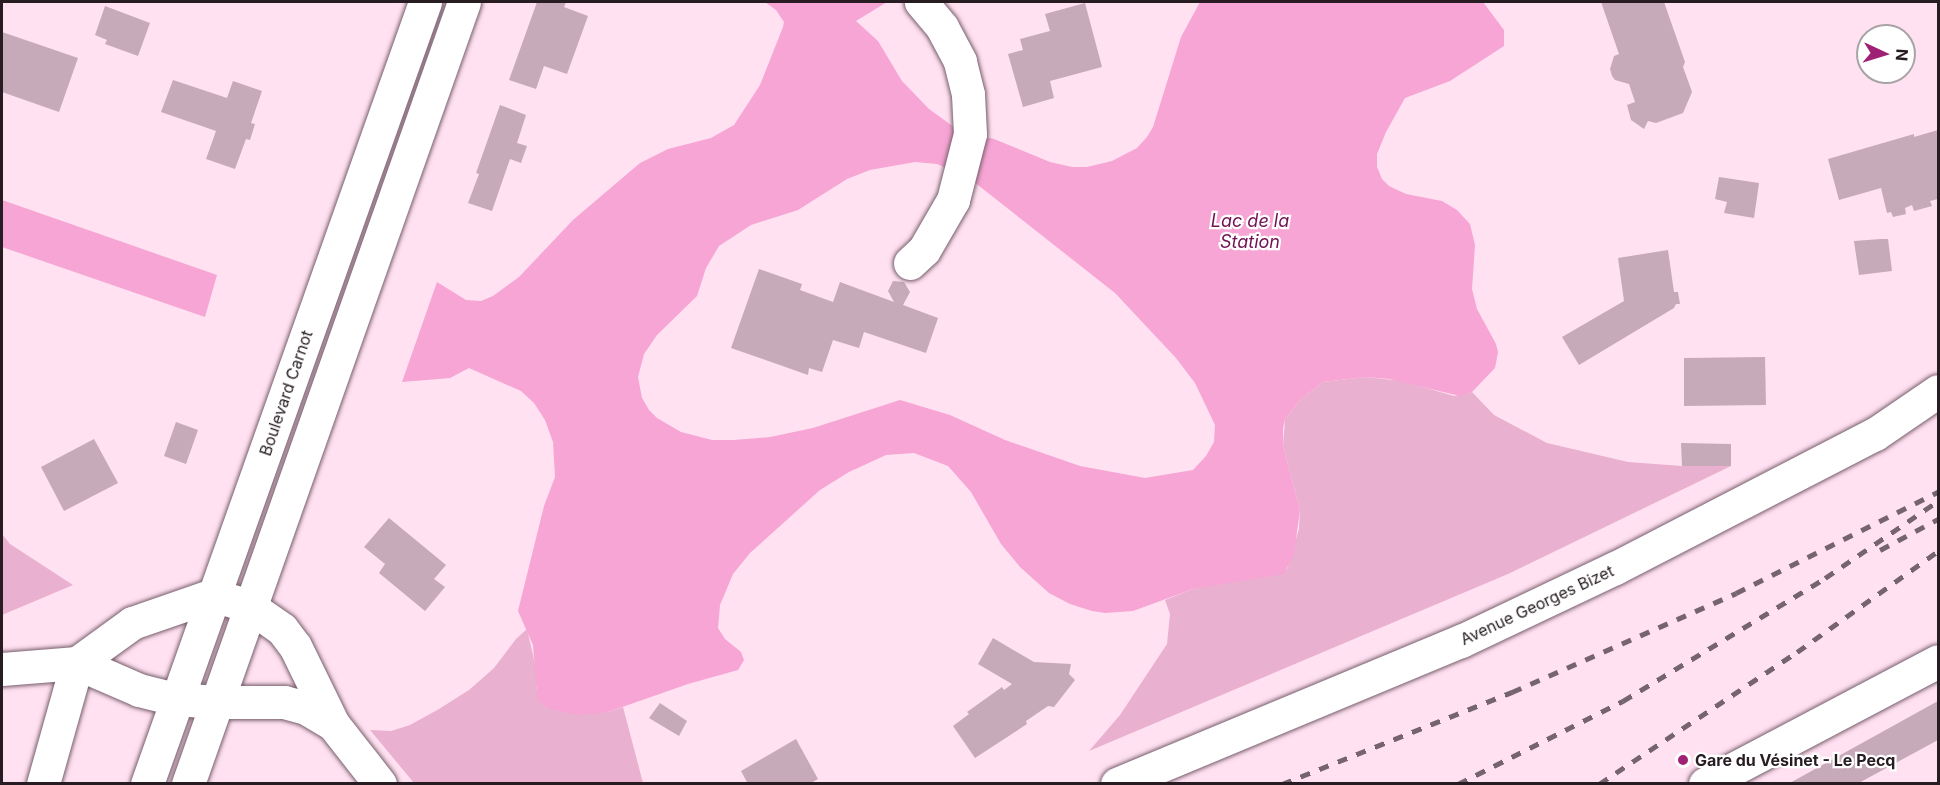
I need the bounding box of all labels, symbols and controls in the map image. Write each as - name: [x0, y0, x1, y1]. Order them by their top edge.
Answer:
- north arrow: [1856, 24, 1916, 84]
- text: N: [1892, 48, 1912, 62]
- water label: Lac de la Station: [1211, 211, 1289, 254]
- street label: Boulevard Carnot: [256, 328, 316, 458]
- street label: Avenue Georges Bizet: [1457, 561, 1617, 649]
- place label: Gare du Vésinet - Le Pecq: [1695, 750, 1895, 770]
- marker: Gare du Vésinet - Le Pecq: [1676, 753, 1690, 767]

